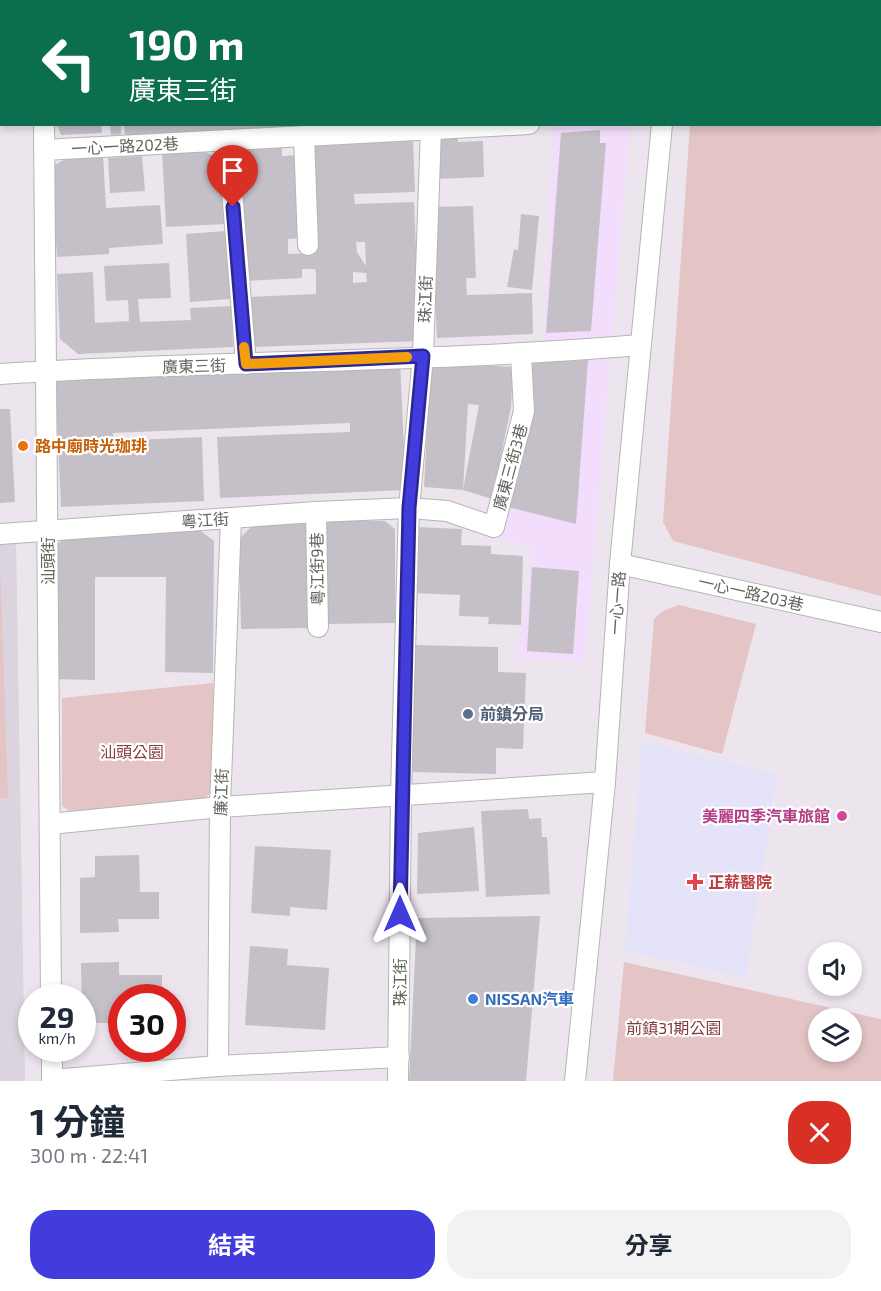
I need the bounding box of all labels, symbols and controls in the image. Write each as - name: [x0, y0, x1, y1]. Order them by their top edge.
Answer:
- text: 190 m: [129, 18, 245, 68]
- icon: left: [30, 24, 108, 102]
- text: 廣東三街: [129, 73, 237, 105]
- street label: 一心一路202巷: [71, 133, 179, 158]
- pin: [207, 145, 258, 207]
- icon: arrive: [216, 154, 249, 187]
- street label: 珠江街: [414, 275, 435, 323]
- street label: 廣東三街: [162, 355, 226, 376]
- street label: 廣東三街3巷: [489, 421, 530, 512]
- place label: 路中廟時光珈琲: [35, 436, 147, 455]
- marker: 路中廟時光珈琲: [16, 439, 30, 453]
- street label: 粵江街: [180, 508, 230, 531]
- street label: 粵江街9巷: [306, 532, 327, 606]
- street label: 汕頭街: [38, 537, 57, 585]
- street label: 一心一路: [605, 570, 628, 636]
- street label: 一心一路203巷: [697, 571, 806, 614]
- place label: 前鎮分局: [480, 704, 544, 723]
- marker: 前鎮分局: [461, 707, 475, 721]
- park label: 汕頭公園: [100, 742, 164, 761]
- street label: 廉江街: [210, 768, 231, 816]
- place label: 美麗四季汽車旅館: [702, 806, 830, 825]
- marker: 美麗四季汽車旅館: [835, 809, 849, 823]
- place label: 正薪醫院: [708, 872, 772, 891]
- marker: 正薪醫院: [686, 873, 704, 891]
- position arrow: [368, 882, 432, 946]
- map controls: [808, 942, 862, 1062]
- button: sound: [808, 942, 862, 996]
- street label: 珠江街: [390, 958, 409, 1006]
- speed limit sign: 30: [108, 984, 186, 1062]
- place label: NISSAN汽車: [485, 989, 574, 1008]
- marker: NISSAN汽車: [466, 992, 480, 1006]
- text: 29: [39, 998, 75, 1034]
- button: layers: [808, 1008, 862, 1062]
- park label: 前鎮31期公園: [626, 1018, 722, 1037]
- text: km/h: [38, 1029, 76, 1047]
- text: 1 分鐘: [30, 1099, 125, 1142]
- button: close: [788, 1101, 851, 1164]
- text: 300 m · 22:41: [30, 1143, 148, 1167]
- button: 結束: [30, 1210, 435, 1279]
- button: 分享: [447, 1210, 851, 1279]

